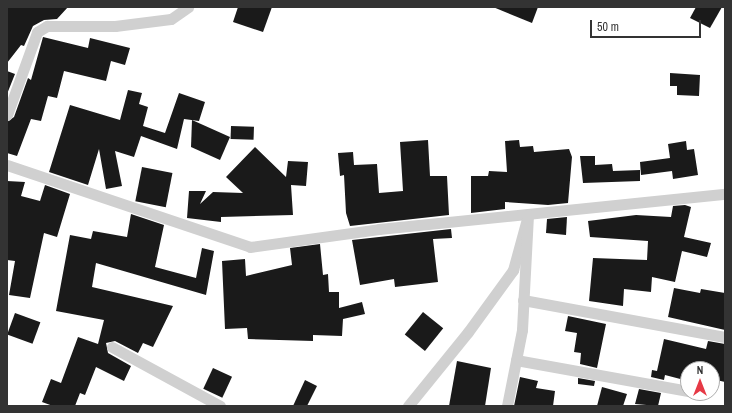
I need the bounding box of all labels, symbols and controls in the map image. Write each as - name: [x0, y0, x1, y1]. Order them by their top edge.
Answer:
- scale bar: [592, 12, 703, 38]
- text: 50 m: [597, 19, 619, 35]
- north arrow: [680, 361, 720, 401]
- text: N: [697, 363, 703, 377]

